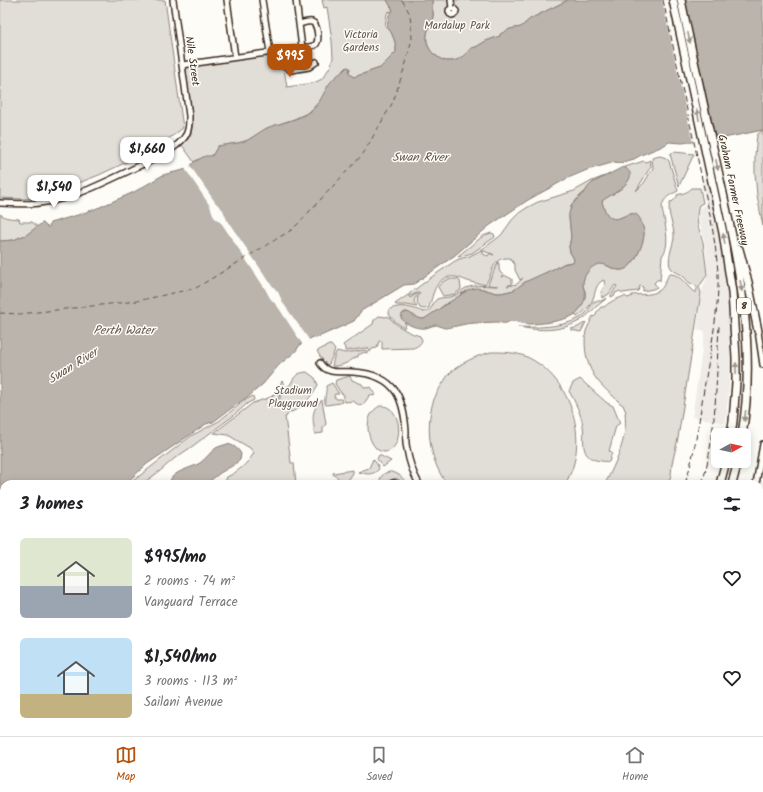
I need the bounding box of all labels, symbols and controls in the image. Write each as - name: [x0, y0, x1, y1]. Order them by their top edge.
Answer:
- park label: Mardalup Park: [424, 17, 491, 35]
- park label: Victoria Gardens: [343, 26, 380, 57]
- one-way arrow: [686, 32, 692, 44]
- street label: Nile Street: [180, 35, 204, 88]
- pin: $995: [266, 44, 314, 78]
- text: $995: [276, 46, 304, 67]
- one-way arrow: [694, 109, 700, 121]
- street label: Graham Farmer Freeway: [712, 133, 754, 248]
- pin: $1,660: [114, 137, 180, 171]
- text: $1,660: [129, 139, 165, 160]
- water label: Swan River: [392, 148, 451, 167]
- one-way arrow: [714, 159, 720, 171]
- pin: $1,540: [21, 175, 87, 209]
- text: $1,540: [36, 177, 72, 198]
- one-way arrow: [721, 233, 727, 245]
- one-way arrow: [738, 280, 744, 292]
- road number: 8: [737, 298, 751, 314]
- water label: Perth Water: [94, 321, 157, 340]
- water label: Swan River: [44, 342, 104, 389]
- one-way arrow: [733, 361, 739, 374]
- park label: Stadium Playground: [268, 382, 318, 413]
- one-way arrow: [742, 410, 748, 422]
- north arrow: [711, 428, 751, 468]
- map controls: [711, 428, 751, 468]
- text: 3 homes: [20, 491, 83, 518]
- icon: filters: [721, 493, 743, 515]
- text: $995/mo: [144, 544, 206, 571]
- icon: home: [52, 554, 100, 602]
- icon: heart: [721, 567, 743, 589]
- text: 2 rooms · 74 m²: [144, 571, 235, 592]
- text: Vanguard Terrace: [144, 592, 238, 613]
- text: $1,540/mo: [144, 644, 217, 671]
- icon: home: [52, 654, 100, 702]
- icon: heart: [721, 667, 743, 689]
- text: 3 rooms · 113 m²: [144, 671, 237, 692]
- text: Sailani Avenue: [144, 692, 223, 713]
- tab: Map: [115, 744, 137, 786]
- tab: Saved: [366, 744, 393, 786]
- tab: Home: [622, 744, 648, 786]

